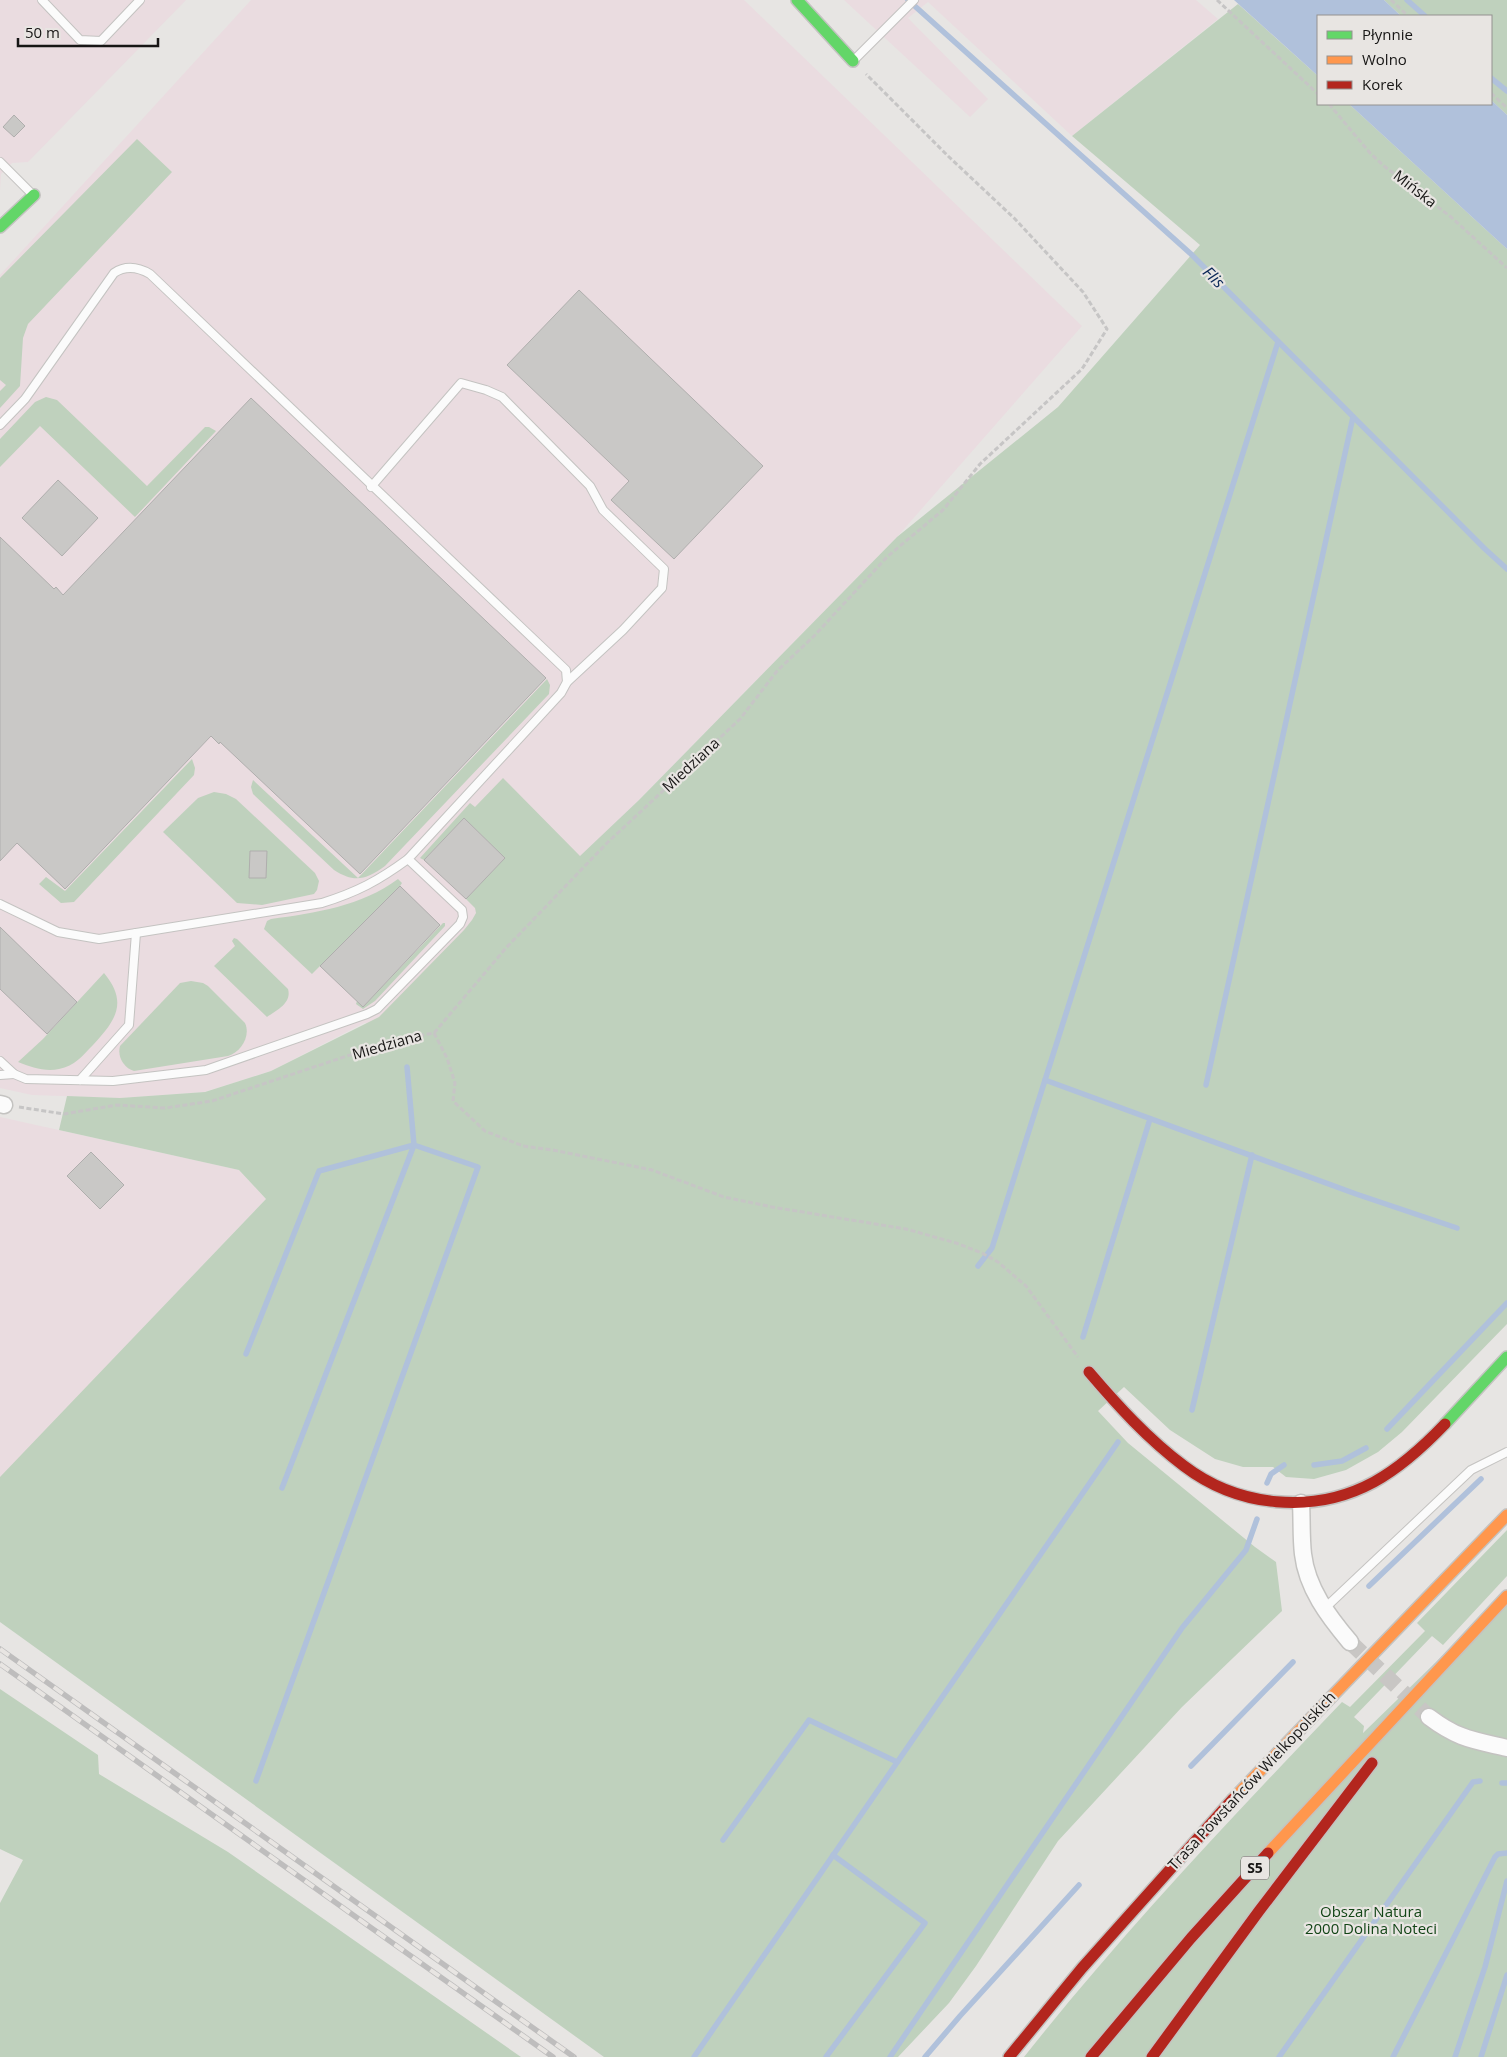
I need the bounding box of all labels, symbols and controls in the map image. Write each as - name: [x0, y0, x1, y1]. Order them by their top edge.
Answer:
- scale bar: [18, 15, 158, 47]
- legend: [1317, 15, 1492, 105]
- text: 50 m: [25, 22, 60, 42]
- text: Płynnie: [1362, 24, 1413, 44]
- text: Wolno: [1362, 49, 1407, 69]
- text: Korek: [1362, 74, 1403, 94]
- street label: Mińska: [1390, 165, 1441, 211]
- water label: Flis: [1198, 261, 1230, 293]
- street label: Miedziana: [657, 733, 723, 796]
- street label: Miedziana: [350, 1025, 424, 1064]
- street label: Trasa Powstańców Wielkopolskich: [1163, 1687, 1340, 1874]
- road number: S5: [1241, 1856, 1269, 1880]
- park label: Obszar Natura 2000 Dolina Noteci: [1305, 1901, 1437, 1938]

